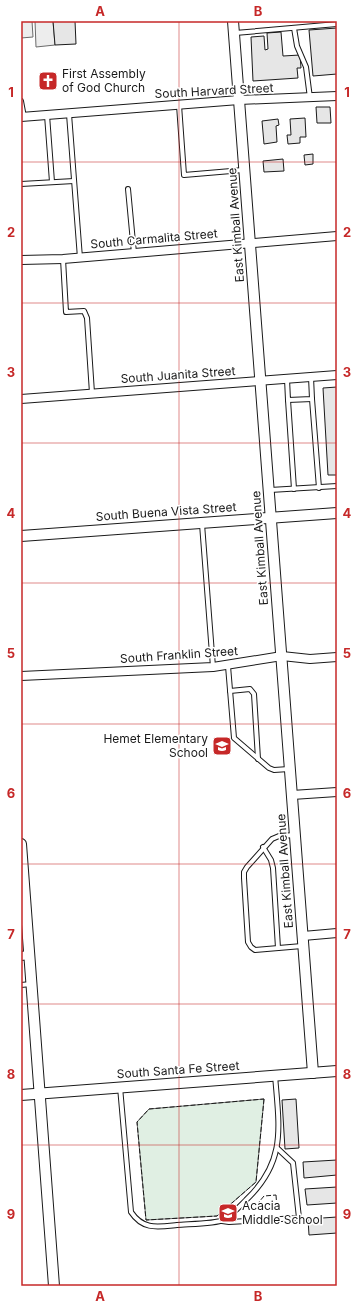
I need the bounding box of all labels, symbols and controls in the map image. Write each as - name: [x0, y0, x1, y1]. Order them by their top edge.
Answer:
- text: A: [95, 3, 105, 19]
- text: B: [254, 3, 263, 19]
- place label: First Assembly of God Church: [62, 66, 146, 95]
- church icon: First Assembly of God Church: [37, 70, 59, 92]
- street label: South Harvard Street: [154, 80, 274, 101]
- text: 1: [8, 84, 14, 100]
- text: 1: [344, 84, 350, 100]
- street label: East Kimball Avenue: [224, 167, 247, 283]
- text: 2: [7, 224, 15, 240]
- text: 2: [343, 224, 351, 240]
- street label: South Carmalita Street: [90, 225, 218, 252]
- street label: South Juanita Street: [120, 363, 236, 386]
- text: 3: [7, 364, 15, 380]
- text: 3: [343, 364, 351, 380]
- street label: East Kimball Avenue: [248, 490, 271, 606]
- street label: South Buena Vista Street: [95, 499, 237, 524]
- text: 4: [7, 505, 16, 521]
- text: 4: [343, 505, 352, 521]
- street label: South Franklin Street: [119, 643, 239, 666]
- text: 5: [7, 645, 15, 661]
- text: 5: [343, 645, 351, 661]
- place label: Hemet Elementary School: [103, 731, 208, 760]
- school or university icon: Hemet Elementary School: [211, 735, 233, 757]
- text: 6: [7, 785, 15, 801]
- text: 6: [343, 785, 351, 801]
- street label: East Kimball Avenue: [273, 813, 296, 929]
- text: 7: [7, 926, 15, 942]
- text: 7: [343, 926, 351, 942]
- street label: South Santa Fe Street: [116, 1058, 240, 1081]
- text: 8: [7, 1066, 15, 1082]
- text: 8: [343, 1066, 351, 1082]
- place label: Acacia Middle School: [242, 1198, 323, 1227]
- school or university icon: Acacia Middle School: [217, 1202, 239, 1224]
- text: 9: [7, 1206, 15, 1222]
- text: 9: [343, 1206, 351, 1222]
- text: A: [95, 1288, 105, 1304]
- text: B: [254, 1288, 263, 1304]

